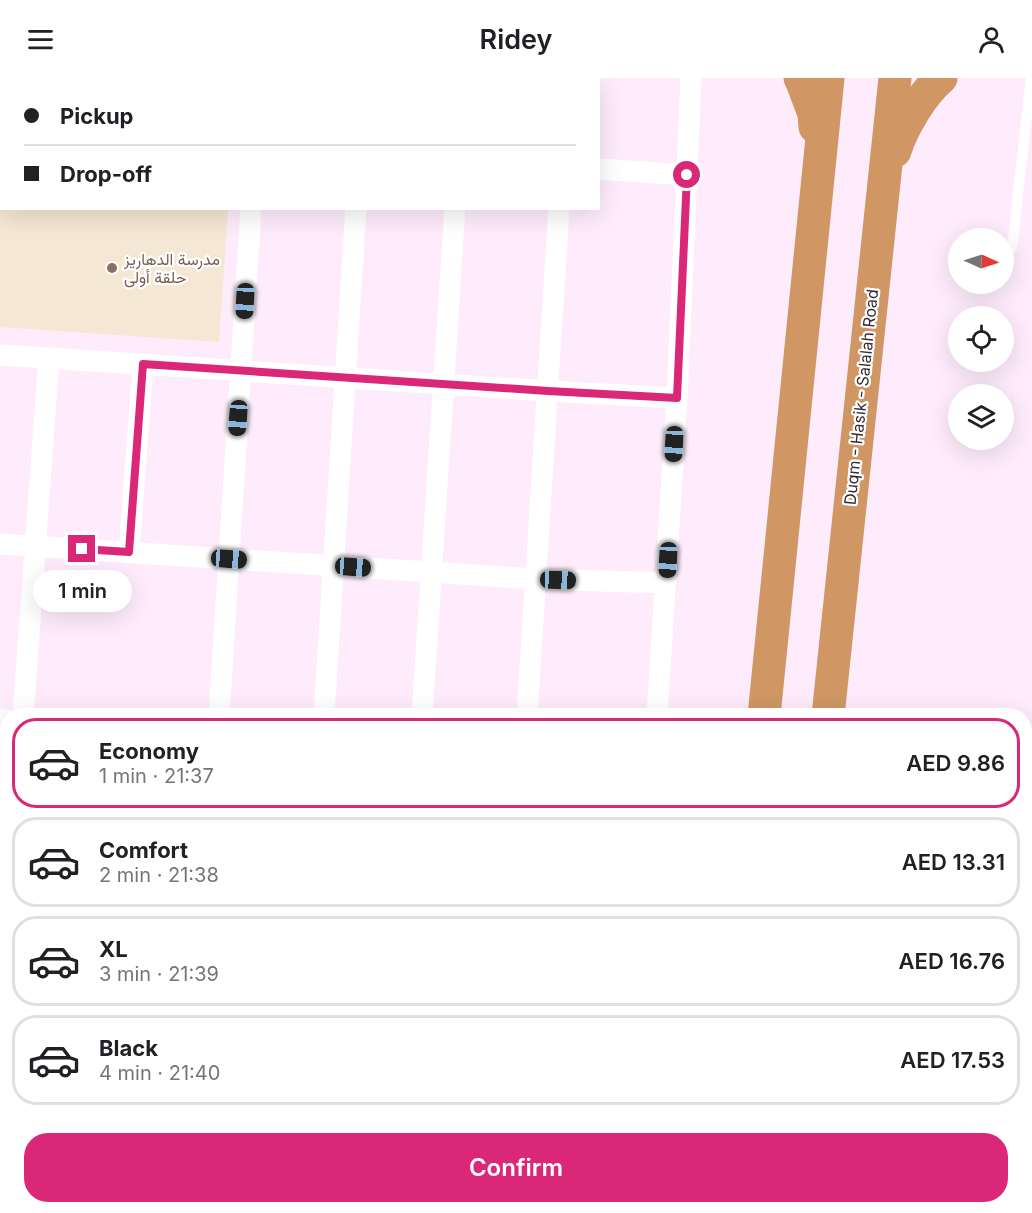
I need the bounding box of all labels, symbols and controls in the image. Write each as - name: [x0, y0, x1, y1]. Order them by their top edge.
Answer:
- icon: menu: [24, 23, 57, 56]
- text: Ridey: [480, 23, 552, 56]
- icon: person: [975, 23, 1008, 56]
- text: Pickup: [60, 103, 134, 129]
- text: Drop-off: [60, 161, 152, 187]
- route start: [673, 161, 700, 188]
- north arrow: [948, 228, 1014, 294]
- map controls: [948, 228, 1014, 450]
- place label: مدرسة الدهاريز حلقة أولى: [123, 249, 220, 288]
- marker: مدرسة الدهاريز حلقة أولى: [105, 261, 119, 275]
- car: [235, 283, 255, 319]
- street label: Duqm - Hasik - Salalah Road: [840, 288, 882, 506]
- button: locate: [948, 306, 1014, 372]
- button: layers: [948, 384, 1014, 450]
- car: [228, 399, 248, 437]
- car: [664, 426, 684, 462]
- route end: [68, 535, 95, 562]
- car: [658, 542, 678, 578]
- car: [210, 549, 248, 569]
- car: [334, 557, 372, 577]
- callout: 1 min: [32, 570, 132, 612]
- car: [540, 570, 576, 590]
- text: 1 min: [58, 579, 107, 603]
- icon: car: [27, 736, 81, 790]
- text: Economy: [99, 738, 199, 764]
- text: AED 9.86: [906, 750, 1005, 776]
- text: 1 min · 21:37: [99, 764, 214, 788]
- icon: car: [27, 835, 81, 889]
- text: Comfort: [99, 837, 188, 863]
- text: AED 13.31: [902, 849, 1005, 875]
- text: 2 min · 21:38: [99, 863, 219, 887]
- icon: car: [27, 934, 81, 988]
- text: XL: [99, 936, 128, 962]
- text: AED 16.76: [899, 948, 1005, 974]
- text: 3 min · 21:39: [99, 962, 219, 986]
- icon: car: [27, 1033, 81, 1087]
- text: Black: [99, 1035, 158, 1061]
- text: AED 17.53: [900, 1047, 1005, 1073]
- text: 4 min · 21:40: [99, 1061, 220, 1085]
- button: Confirm: [24, 1133, 1008, 1202]

